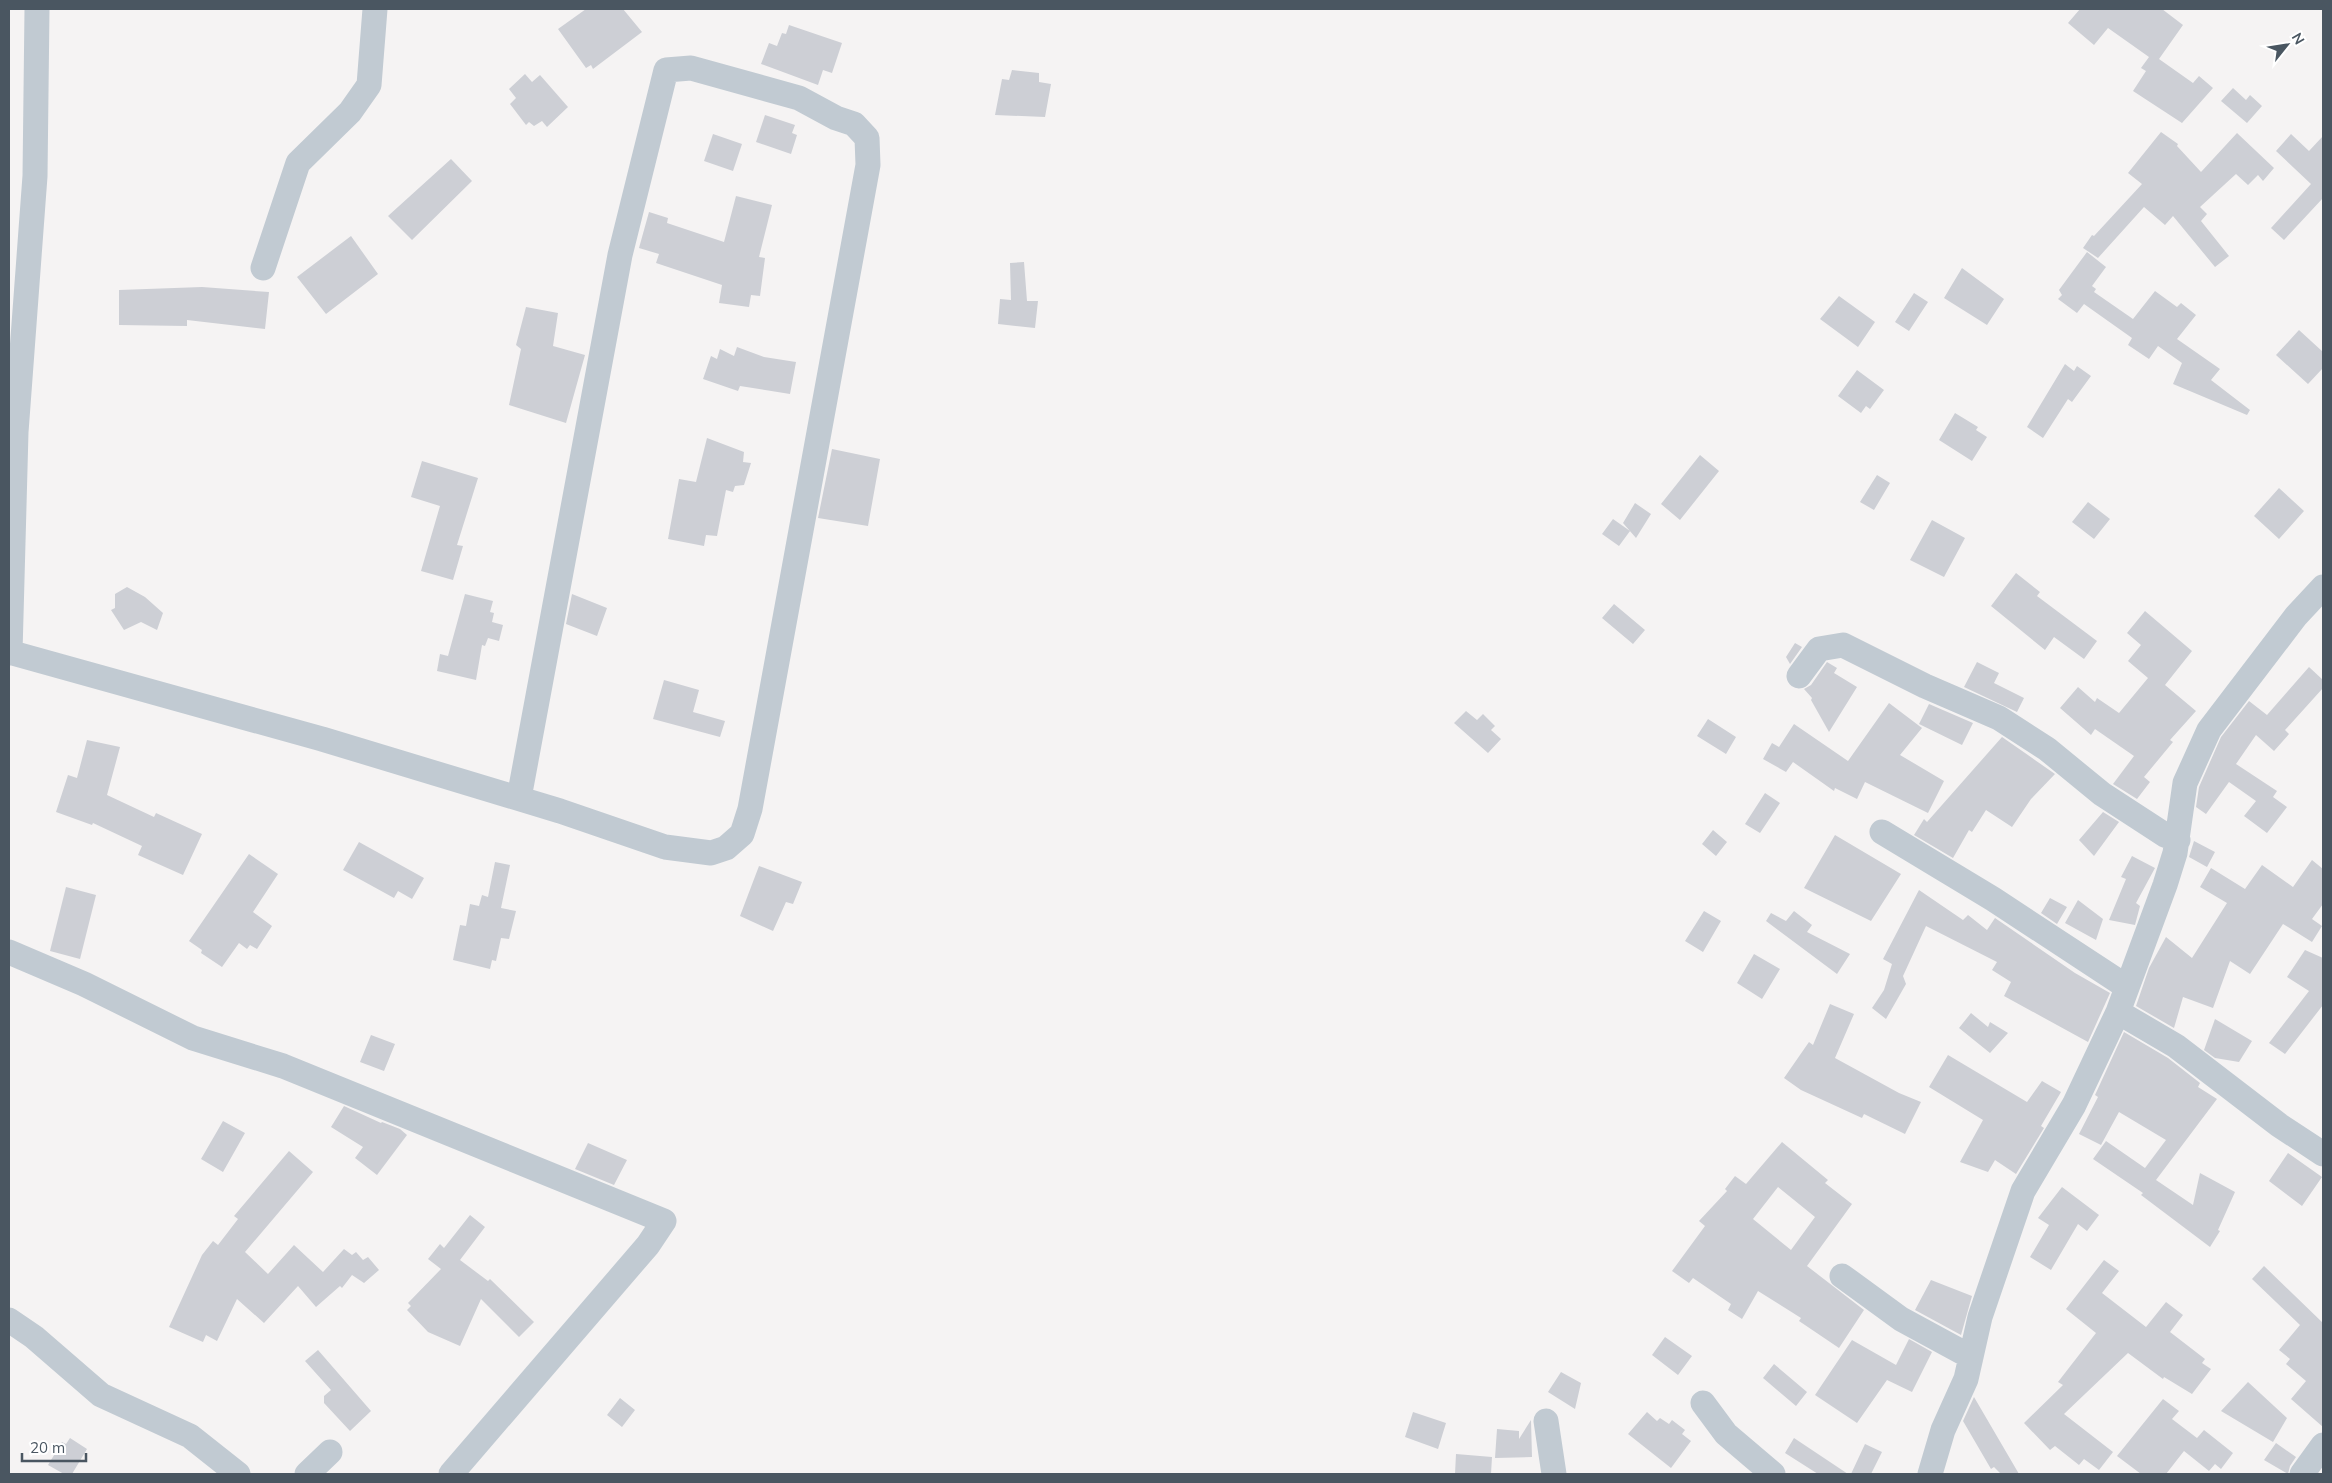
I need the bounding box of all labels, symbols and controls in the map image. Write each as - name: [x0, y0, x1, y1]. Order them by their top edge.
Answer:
- north arrow: [2262, 20, 2312, 70]
- text: N: [2288, 29, 2309, 48]
- scale bar: [22, 1430, 86, 1462]
- text: 20 m: [30, 1438, 65, 1457]

